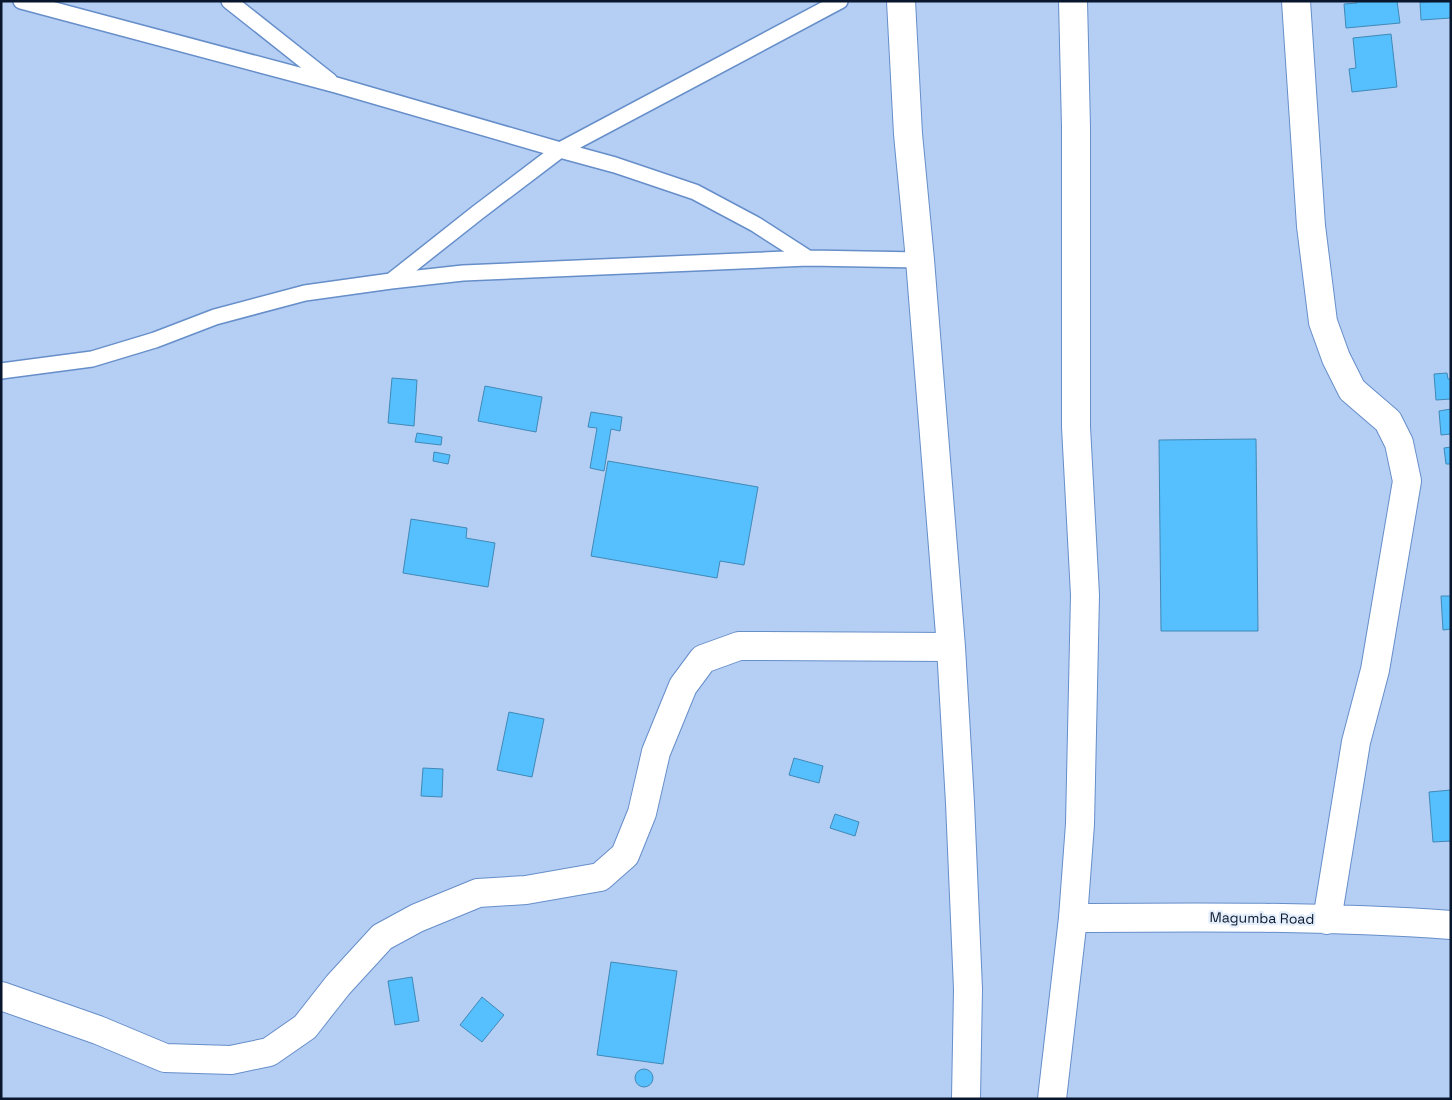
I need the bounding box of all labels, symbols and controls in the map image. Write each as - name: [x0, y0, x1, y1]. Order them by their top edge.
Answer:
- street label: Magumba Road: [1210, 908, 1314, 928]

